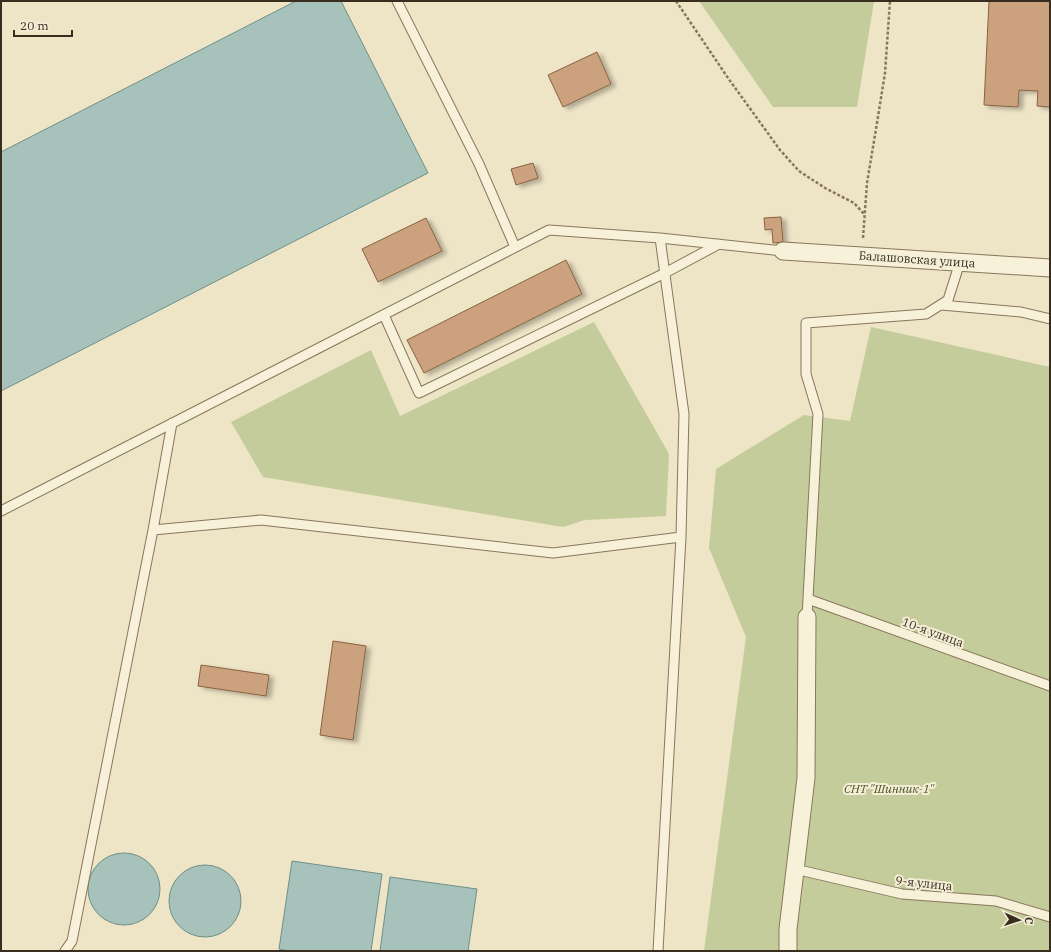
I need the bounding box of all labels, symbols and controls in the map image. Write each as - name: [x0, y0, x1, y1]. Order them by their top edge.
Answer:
- scale bar: [14, 12, 72, 38]
- text: 20 m: [20, 18, 49, 33]
- street label: Балашовская улица: [858, 247, 976, 271]
- street label: 10-я улица: [900, 614, 966, 650]
- park label: СНТ "Шинник-1": [844, 781, 935, 796]
- street label: 9-я улица: [895, 873, 954, 894]
- north arrow: [999, 900, 1039, 940]
- text: С: [1022, 916, 1036, 925]

